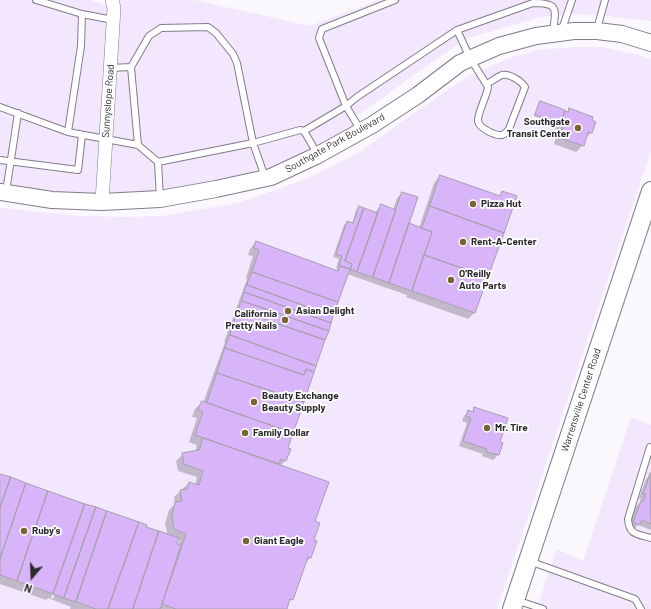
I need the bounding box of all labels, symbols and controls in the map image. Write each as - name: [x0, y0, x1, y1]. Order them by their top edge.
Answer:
- street label: Sunnyslope Road: [99, 64, 117, 138]
- street label: Southgate Park Boulevard: [283, 111, 387, 175]
- place label: Southgate Transit Center: [507, 116, 570, 140]
- marker: Southgate Transit Center: [573, 123, 583, 133]
- place label: Pizza Hut: [481, 198, 522, 210]
- marker: Pizza Hut: [468, 199, 478, 209]
- place label: Rent-A-Center: [471, 236, 536, 248]
- marker: Rent-A-Center: [458, 237, 468, 247]
- place label: O'Reilly Auto Parts: [459, 268, 506, 292]
- marker: O'Reilly Auto Parts: [446, 275, 456, 285]
- place label: Asian Delight: [296, 305, 354, 317]
- marker: Asian Delight: [283, 306, 293, 316]
- place label: California Pretty Nails: [225, 308, 277, 332]
- marker: California Pretty Nails: [280, 315, 290, 325]
- street label: Warrensville Center Road: [559, 347, 603, 453]
- place label: Beauty Exchange Beauty Supply: [262, 390, 339, 414]
- marker: Beauty Exchange Beauty Supply: [249, 397, 259, 407]
- place label: Mr. Tire: [495, 422, 528, 434]
- marker: Mr. Tire: [482, 423, 492, 433]
- place label: Family Dollar: [253, 427, 310, 439]
- marker: Family Dollar: [240, 428, 250, 438]
- place label: Ruby's: [32, 525, 61, 537]
- marker: Ruby's: [19, 526, 29, 536]
- place label: Giant Eagle: [254, 535, 304, 547]
- marker: Giant Eagle: [241, 536, 251, 546]
- north arrow: [12, 557, 52, 597]
- text: N: [22, 581, 34, 596]

